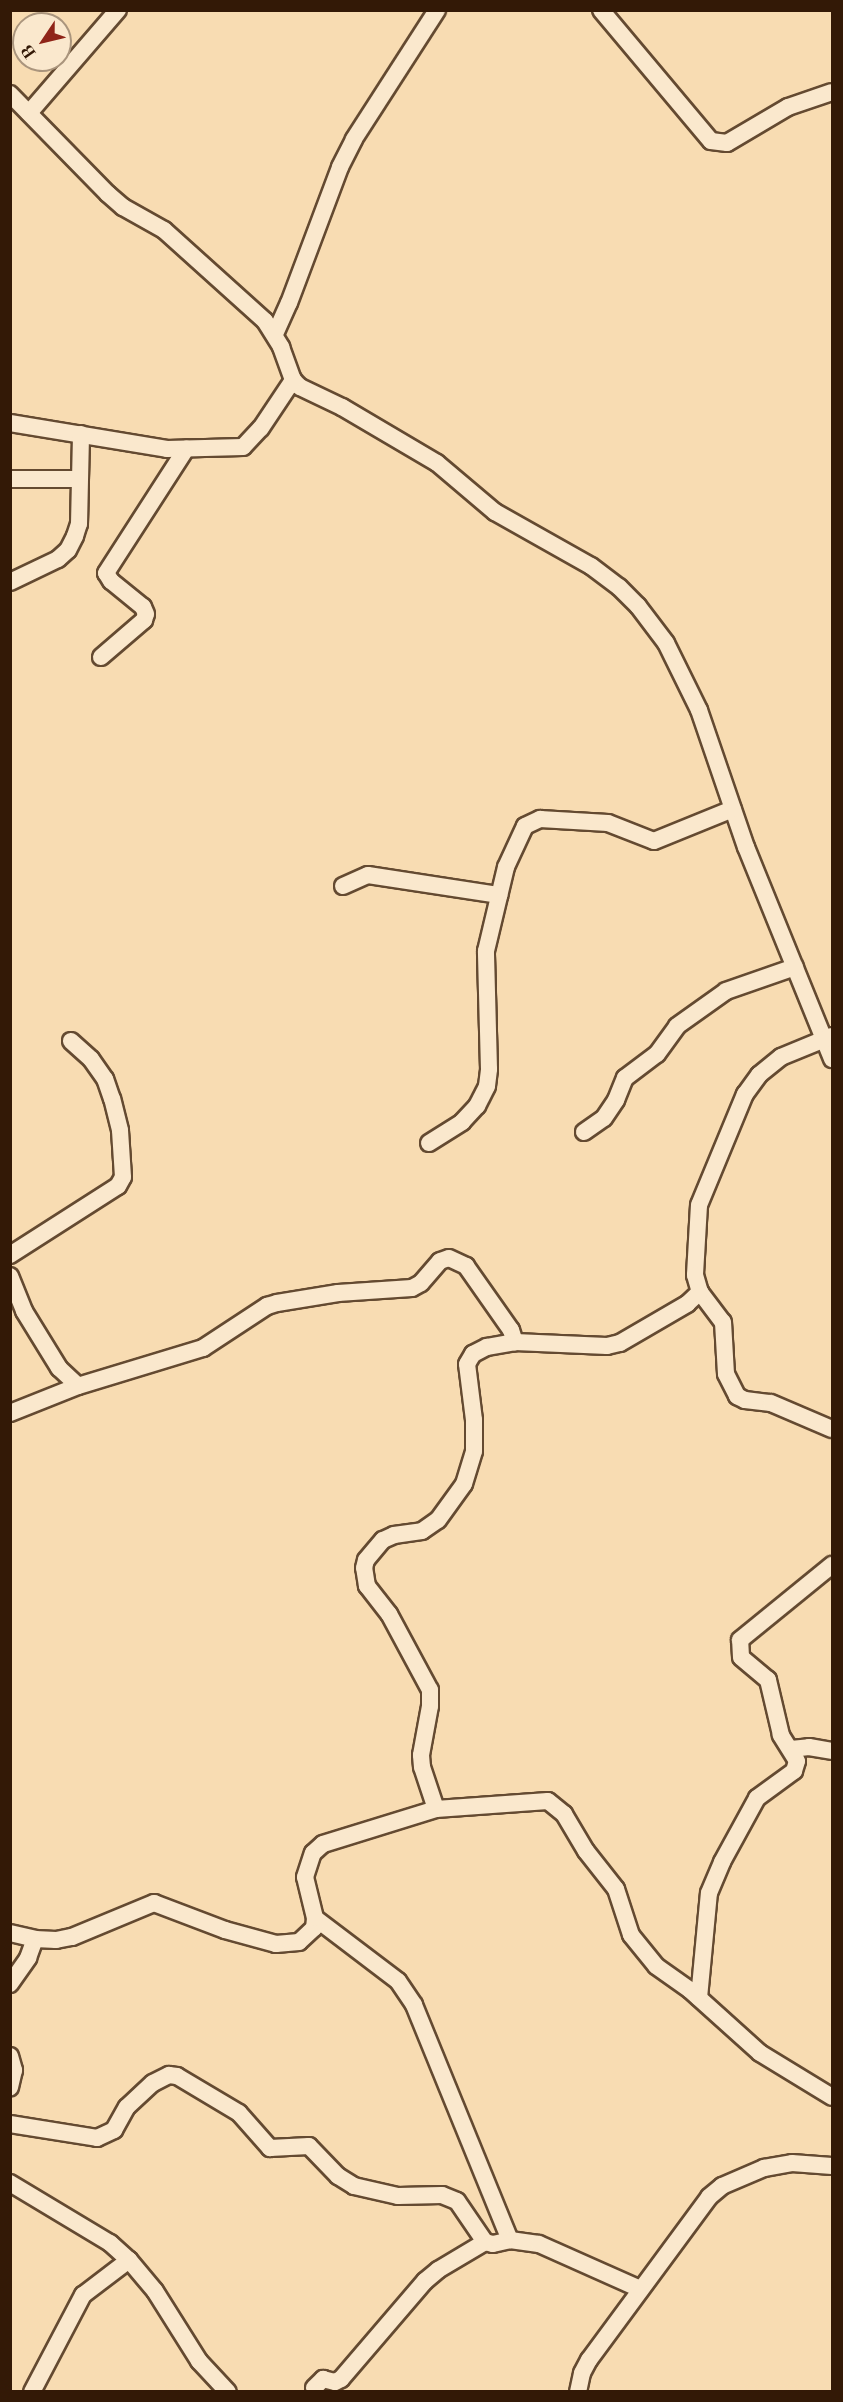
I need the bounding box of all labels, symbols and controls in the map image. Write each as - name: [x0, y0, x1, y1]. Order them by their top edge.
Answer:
- north arrow: [12, 12, 72, 72]
- text: B: [17, 41, 41, 62]

